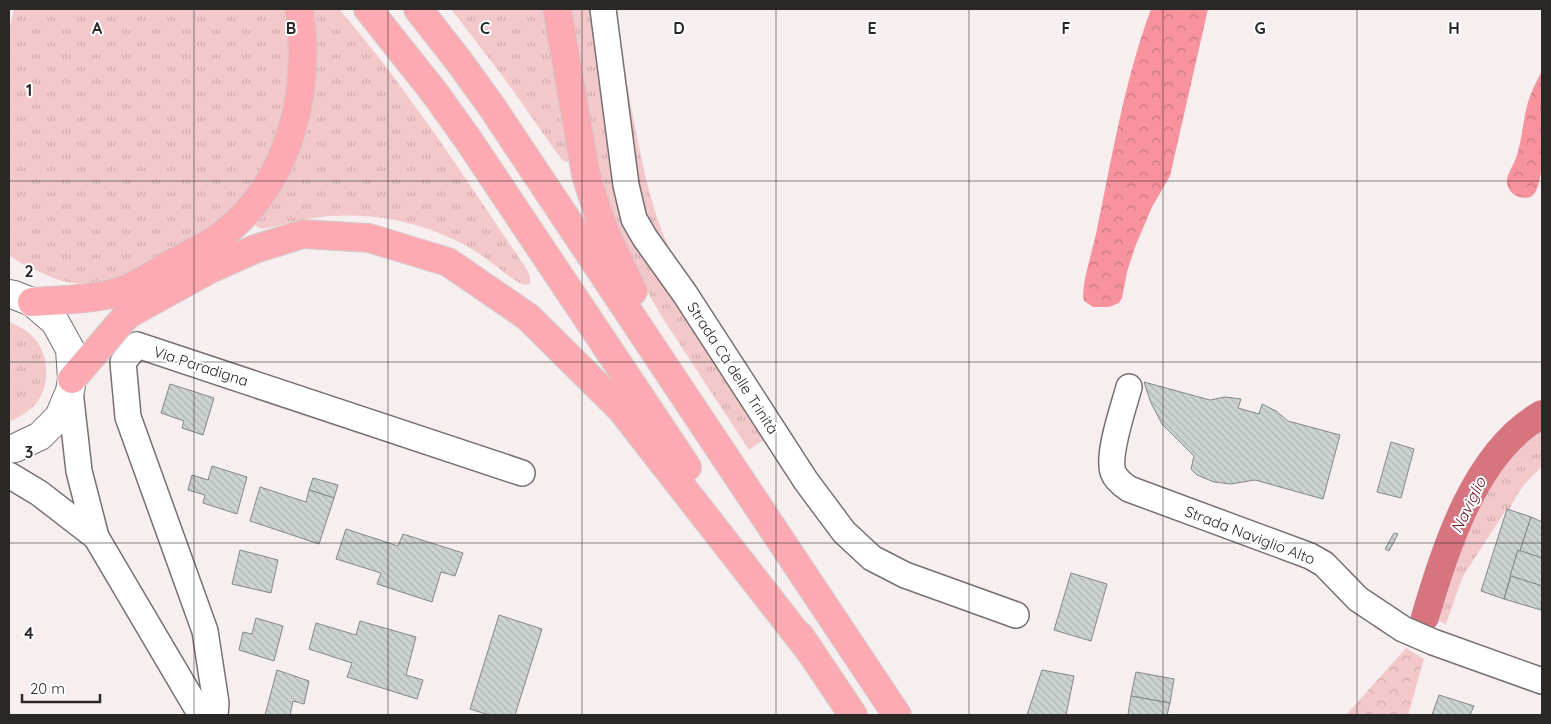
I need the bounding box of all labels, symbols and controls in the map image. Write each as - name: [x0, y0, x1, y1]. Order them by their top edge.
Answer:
- text: A: [92, 18, 103, 38]
- text: B: [286, 18, 296, 38]
- text: C: [480, 18, 490, 38]
- text: D: [673, 18, 685, 38]
- text: E: [867, 18, 877, 38]
- text: F: [1062, 18, 1071, 38]
- text: G: [1254, 18, 1266, 38]
- text: H: [1448, 18, 1460, 38]
- text: 1: [26, 80, 32, 100]
- text: 2: [24, 261, 34, 281]
- street label: Strada Cà delle Trinità: [683, 298, 783, 438]
- street label: Via Paradigna: [151, 342, 251, 390]
- text: 3: [25, 442, 33, 462]
- water label: Naviglio: [1446, 473, 1491, 536]
- street label: Strada Naviglio Alto: [1182, 501, 1318, 569]
- text: 4: [24, 623, 34, 643]
- scale bar: [22, 672, 100, 704]
- text: 20 m: [30, 679, 65, 698]

